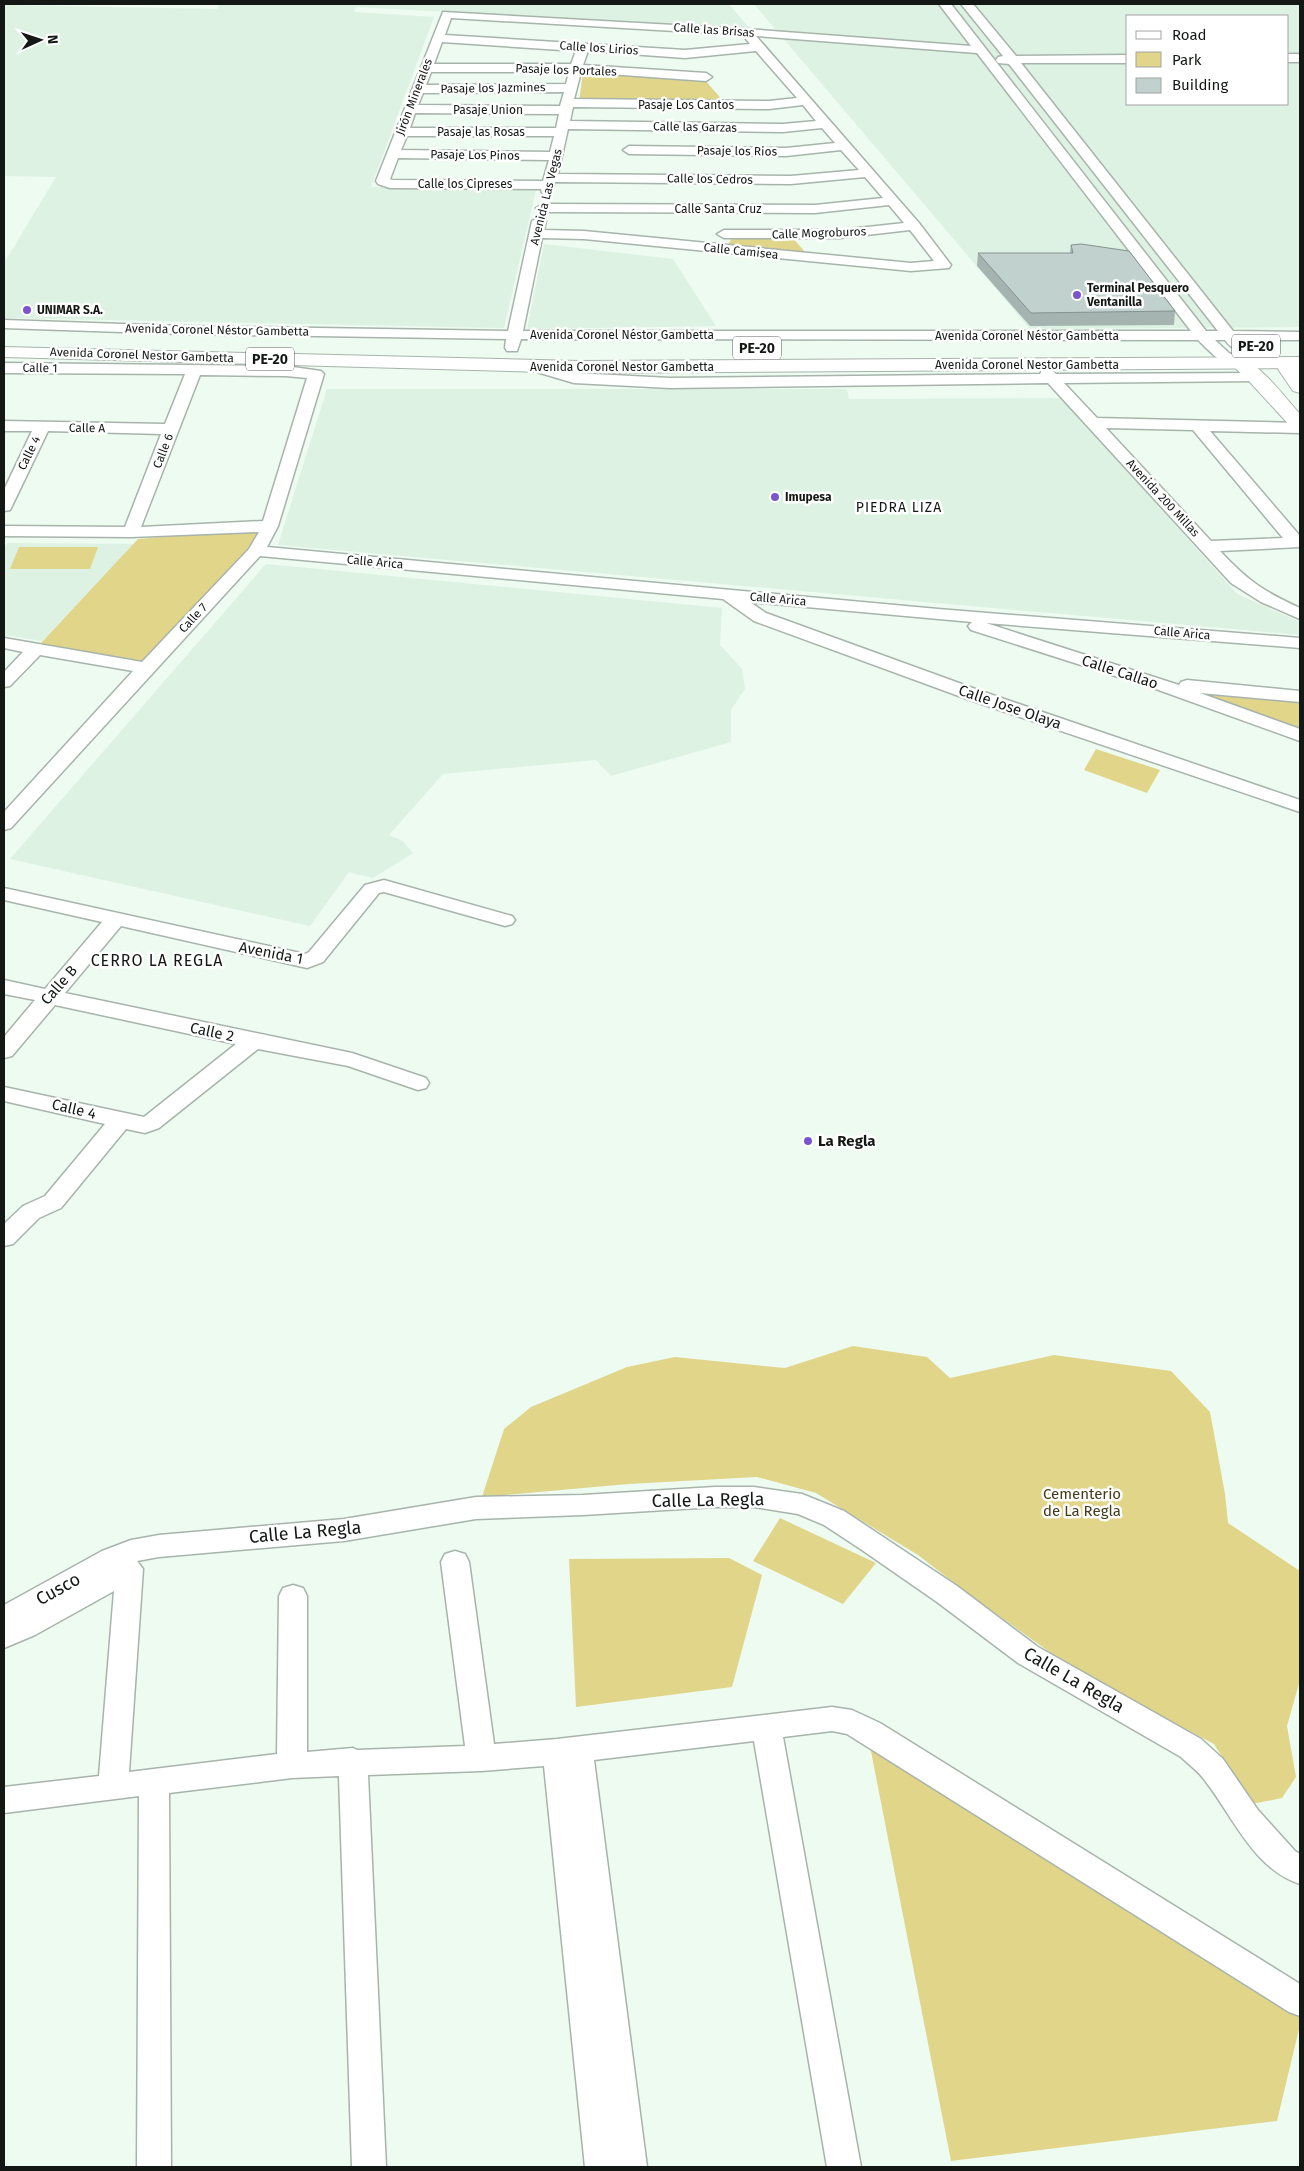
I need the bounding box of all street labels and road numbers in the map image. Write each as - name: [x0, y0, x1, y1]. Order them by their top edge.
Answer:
- street label: Calle las Brisas: [673, 20, 755, 40]
- street label: Calle los Lirios: [559, 38, 639, 58]
- street label: Jirón Minerales: [393, 56, 435, 137]
- street label: Pasaje los Portales: [515, 61, 617, 79]
- street label: Pasaje los Jazmines: [440, 80, 546, 96]
- street label: Pasaje Los Cantos: [638, 98, 734, 112]
- street label: Pasaje Union: [453, 103, 523, 117]
- street label: Calle las Garzas: [653, 119, 738, 135]
- street label: Pasaje las Rosas: [437, 125, 525, 139]
- street label: Pasaje los Rios: [697, 143, 778, 159]
- street label: Pasaje Los Pinos: [430, 147, 520, 163]
- street label: Avenida Las Vegas: [527, 147, 565, 247]
- street label: Calle los Cedros: [667, 171, 754, 187]
- street label: Calle los Cipreses: [418, 177, 513, 191]
- street label: Calle Santa Cruz: [674, 202, 762, 216]
- street label: Calle Mogroburos: [772, 224, 867, 242]
- street label: Calle Camisea: [703, 240, 779, 262]
- street label: Avenida Coronel Néstor Gambetta: [125, 321, 309, 339]
- street label: Avenida Coronel Néstor Gambetta: [530, 328, 714, 342]
- street label: Avenida Coronel Néstor Gambetta: [935, 329, 1119, 343]
- road number: PE-20: [1232, 334, 1280, 358]
- road number: PE-20: [733, 336, 781, 359]
- street label: Avenida Coronel Nestor Gambetta: [50, 345, 234, 365]
- road number: PE-20: [246, 348, 294, 370]
- street label: Avenida Coronel Nestor Gambetta: [935, 358, 1119, 372]
- street label: Avenida Coronel Nestor Gambetta: [530, 360, 714, 374]
- street label: Calle 1: [22, 361, 58, 375]
- street label: Calle A: [69, 421, 106, 435]
- street label: Calle 6: [150, 432, 176, 470]
- street label: Calle 4: [15, 433, 43, 472]
- street label: Avenida 200 Millas: [1124, 456, 1203, 540]
- street label: Calle Arica: [346, 553, 404, 571]
- street label: Calle Arica: [749, 590, 807, 608]
- street label: Calle 7: [176, 600, 210, 636]
- street label: Calle Arica: [1153, 624, 1211, 642]
- street label: Calle Callao: [1080, 651, 1160, 693]
- street label: Calle Jose Olaya: [956, 681, 1064, 733]
- street label: Avenida 1: [238, 938, 304, 968]
- street label: Calle B: [37, 962, 81, 1008]
- street label: Calle 2: [188, 1019, 236, 1045]
- street label: Calle 4: [50, 1095, 98, 1123]
- street label: Calle La Regla: [651, 1488, 765, 1512]
- street label: Calle La Regla: [248, 1516, 362, 1548]
- street label: Cusco: [32, 1568, 84, 1610]
- street label: Calle La Regla: [1020, 1642, 1128, 1718]

